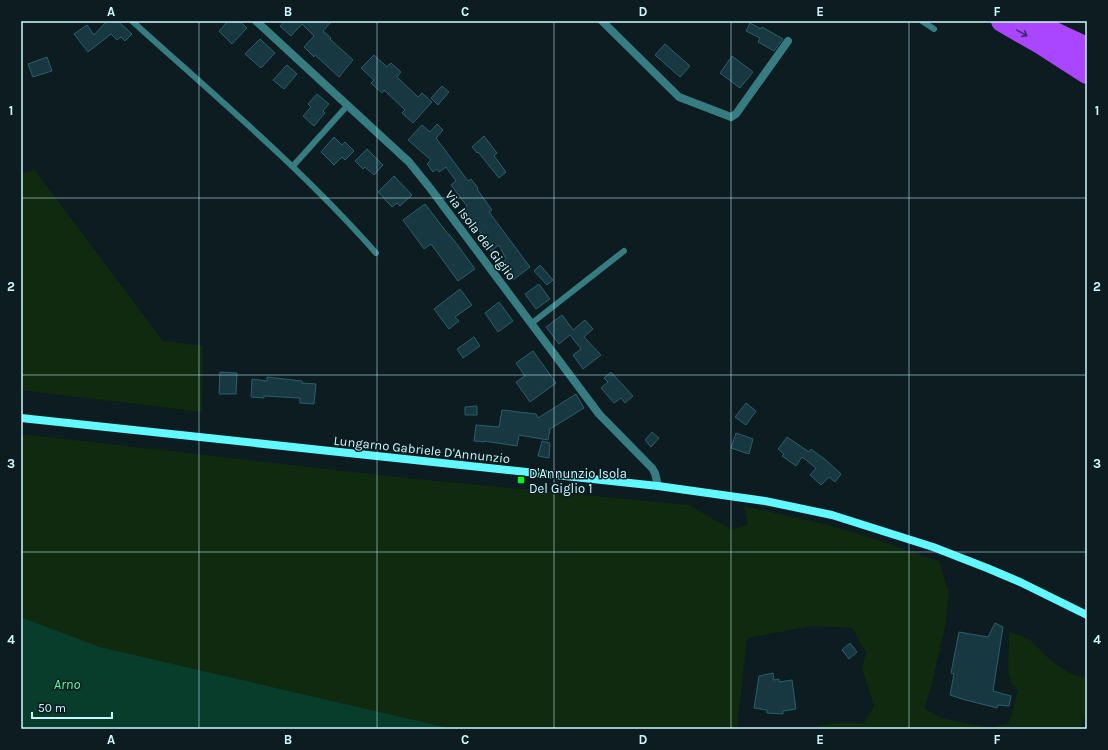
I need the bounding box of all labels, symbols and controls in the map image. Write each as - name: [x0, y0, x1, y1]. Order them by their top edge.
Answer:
- text: A: [107, 4, 115, 19]
- text: B: [284, 4, 292, 19]
- text: C: [461, 4, 469, 19]
- text: D: [639, 4, 648, 19]
- text: E: [816, 4, 824, 19]
- text: F: [993, 4, 1001, 19]
- one-way arrow: [1016, 29, 1028, 37]
- text: 1: [9, 103, 13, 118]
- text: 1: [1095, 103, 1099, 118]
- street label: Via Isola del Giglio: [442, 188, 519, 283]
- text: 2: [7, 279, 15, 294]
- text: 2: [1093, 279, 1101, 294]
- street label: Lungarno Gabriele D'Annunzio: [333, 433, 511, 466]
- text: 3: [7, 456, 15, 471]
- text: 3: [1093, 456, 1101, 471]
- place label: D'Annunzio Isola Del Giglio 1: [529, 466, 627, 496]
- marker: D'Annunzio Isola Del Giglio 1: [516, 475, 526, 485]
- text: 4: [7, 632, 15, 647]
- text: 4: [1093, 632, 1101, 647]
- water label: Arno: [54, 676, 80, 693]
- scale bar: [32, 694, 112, 720]
- text: 50 m: [38, 701, 66, 715]
- text: A: [107, 732, 115, 747]
- text: B: [284, 732, 292, 747]
- text: C: [461, 732, 469, 747]
- text: D: [639, 732, 648, 747]
- text: E: [816, 732, 824, 747]
- text: F: [993, 732, 1001, 747]

